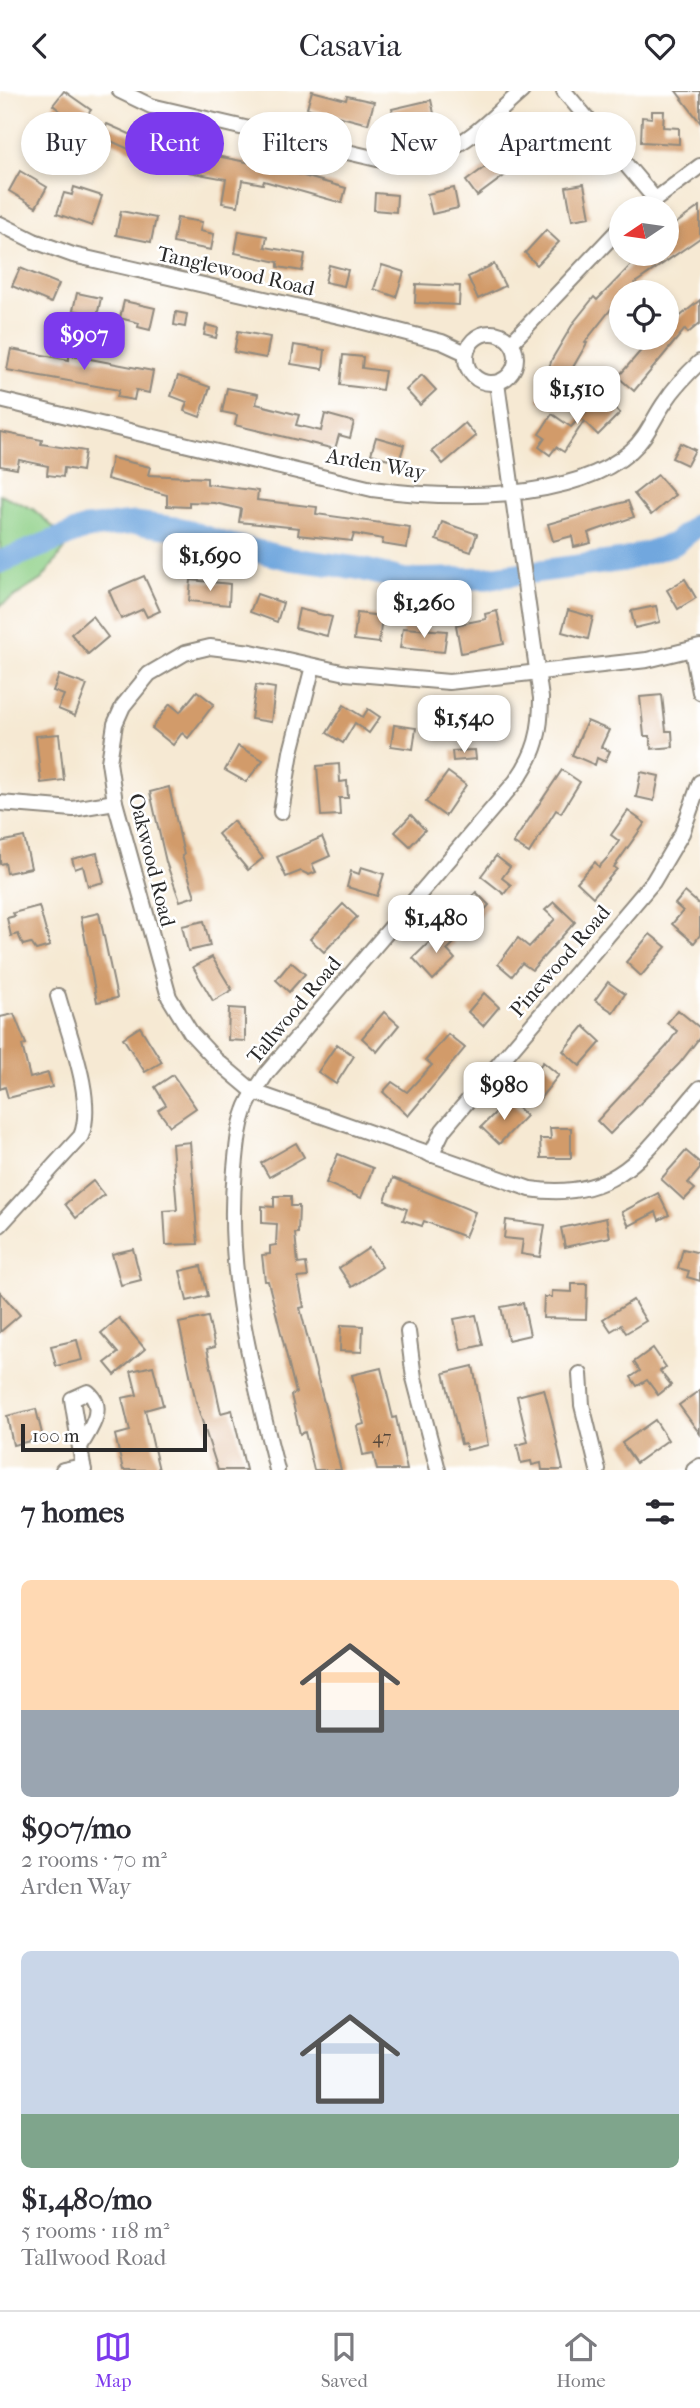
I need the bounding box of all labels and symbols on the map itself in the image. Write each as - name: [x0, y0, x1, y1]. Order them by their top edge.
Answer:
- north arrow: [609, 196, 679, 266]
- street label: Tanglewood Road: [155, 241, 317, 301]
- pin: $907: [43, 313, 125, 372]
- pin: $1,510: [520, 367, 634, 426]
- street label: Arden Way: [323, 443, 428, 485]
- pin: $1,690: [153, 533, 267, 593]
- pin: $1,260: [367, 581, 481, 640]
- pin: $1,540: [407, 695, 521, 755]
- street label: Oakwood Road: [124, 791, 180, 930]
- pin: $1,480: [379, 895, 493, 955]
- street label: Pinewood Road: [505, 900, 615, 1022]
- street label: Tallwood Road: [242, 951, 346, 1069]
- pin: $980: [463, 1063, 545, 1122]
- scale bar: [21, 1421, 206, 1453]
- house number: 47: [373, 1427, 392, 1448]

